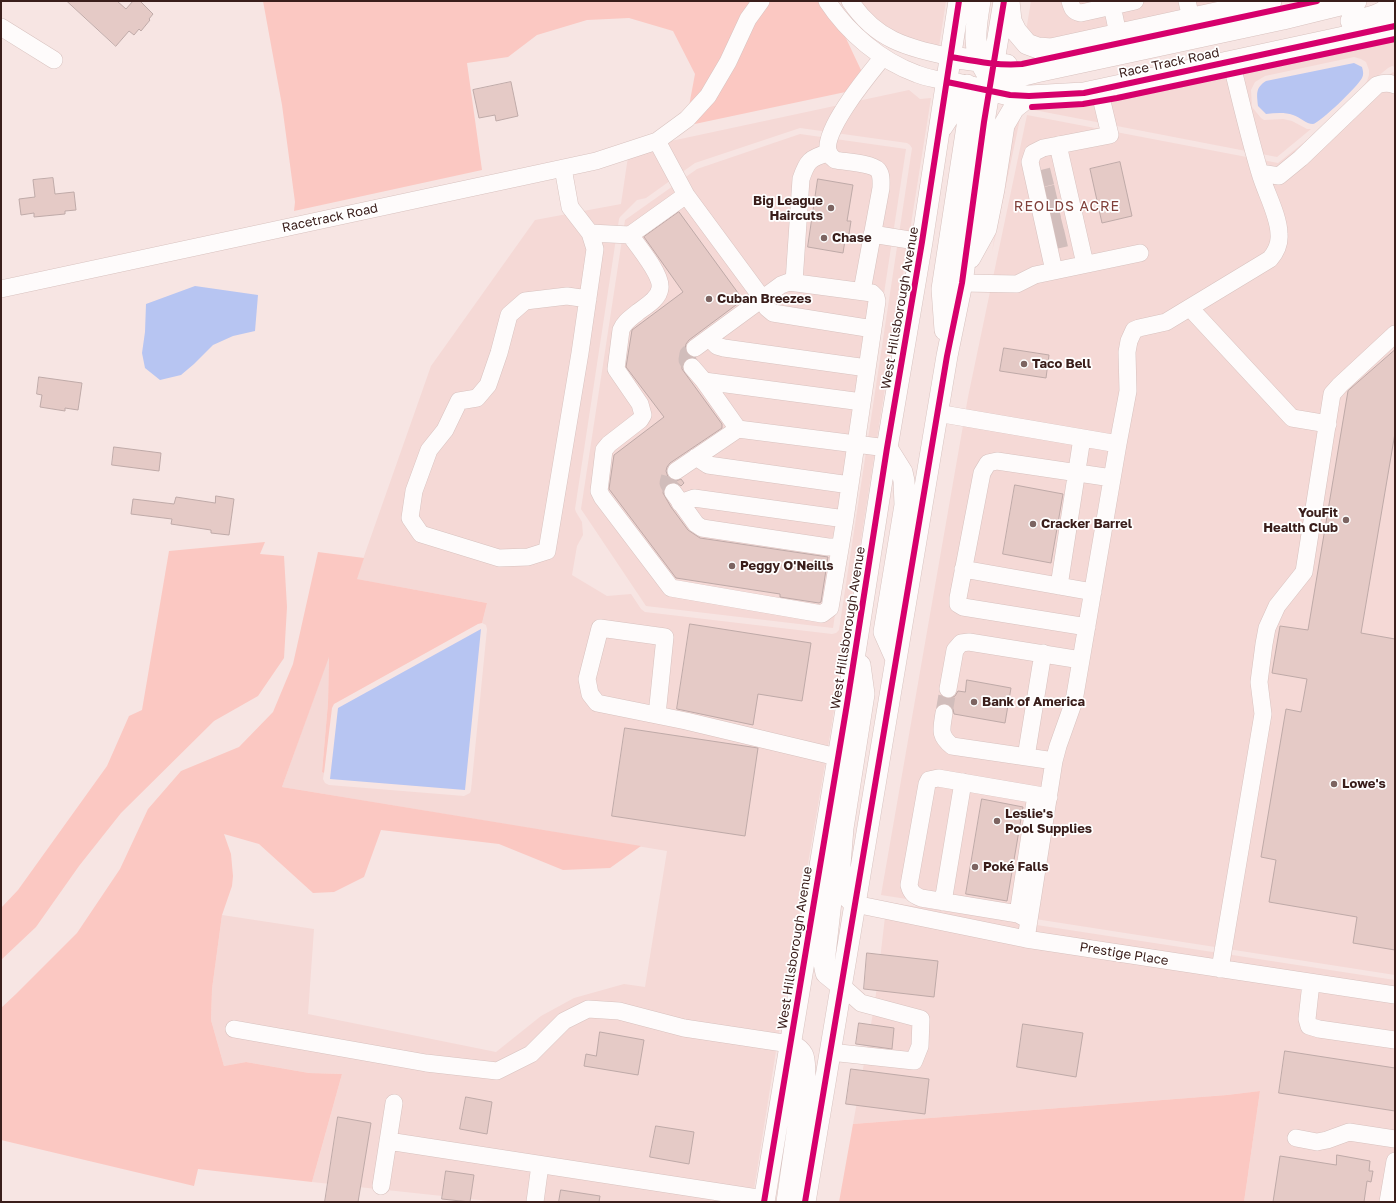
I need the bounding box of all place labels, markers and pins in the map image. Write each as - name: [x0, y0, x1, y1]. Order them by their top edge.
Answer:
- place label: Big League Haircuts: [753, 193, 823, 224]
- marker: Big League Haircuts: [826, 203, 836, 213]
- place label: Chase: [832, 230, 872, 246]
- marker: Chase: [819, 233, 829, 243]
- place label: Cuban Breezes: [717, 291, 811, 307]
- marker: Cuban Breezes: [704, 294, 714, 304]
- place label: Taco Bell: [1032, 356, 1091, 372]
- marker: Taco Bell: [1019, 359, 1029, 369]
- place label: YouFit Health Club: [1263, 505, 1338, 536]
- marker: YouFit Health Club: [1341, 515, 1351, 525]
- place label: Cracker Barrel: [1041, 516, 1132, 532]
- marker: Cracker Barrel: [1028, 519, 1038, 529]
- place label: Peggy O'Neills: [740, 558, 834, 574]
- marker: Peggy O'Neills: [727, 561, 737, 571]
- place label: Bank of America: [982, 694, 1085, 710]
- marker: Bank of America: [969, 697, 979, 707]
- place label: Lowe's: [1342, 776, 1386, 792]
- marker: Lowe's: [1329, 779, 1339, 789]
- place label: Leslie's Pool Supplies: [1005, 806, 1092, 837]
- marker: Leslie's Pool Supplies: [992, 816, 1002, 826]
- place label: Poké Falls: [983, 859, 1049, 875]
- marker: Poké Falls: [970, 862, 980, 872]

